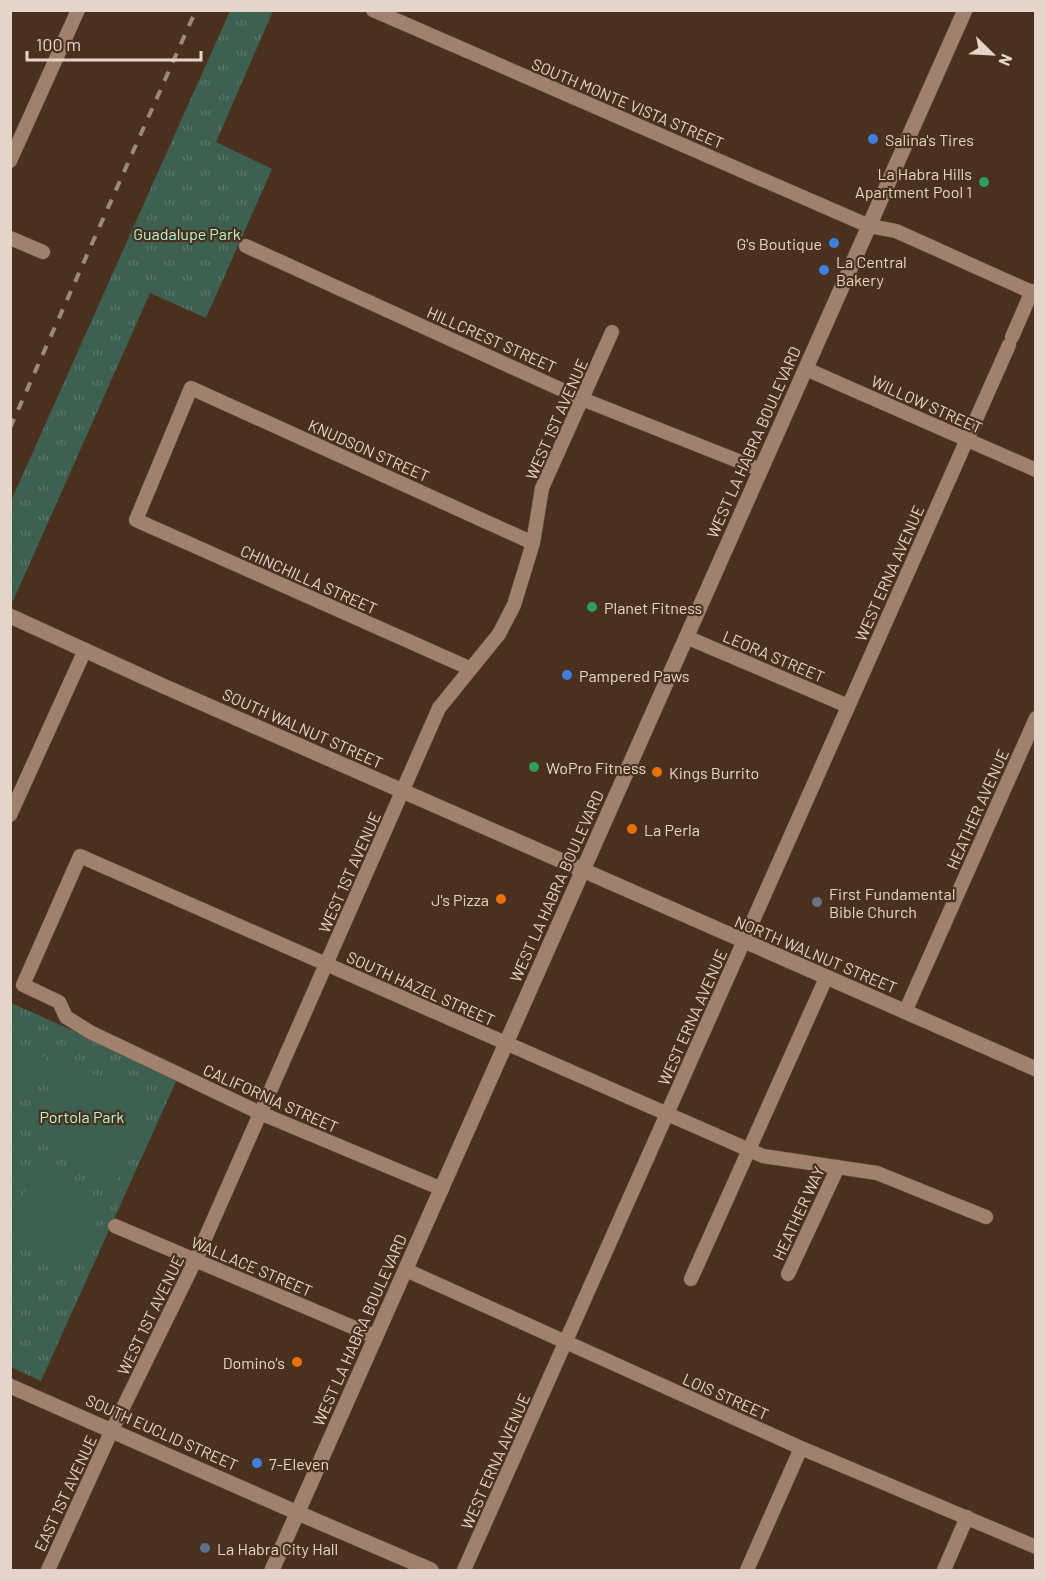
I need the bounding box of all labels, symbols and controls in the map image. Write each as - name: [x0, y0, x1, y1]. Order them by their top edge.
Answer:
- scale bar: [27, 24, 201, 62]
- north arrow: [962, 24, 1022, 84]
- text: 100 m: [36, 33, 81, 55]
- text: N: [995, 52, 1017, 69]
- street label: SOUTH MONTE VISTA STREET: [529, 54, 727, 152]
- place label: Salina's Tires: [885, 130, 974, 149]
- marker: Salina's Tires: [866, 132, 880, 146]
- place label: La Habra Hills Apartment Pool 1: [855, 164, 972, 201]
- marker: La Habra Hills Apartment Pool 1: [977, 175, 991, 189]
- park label: Guadalupe Park: [133, 224, 241, 243]
- place label: G's Boutique: [736, 234, 822, 253]
- marker: G's Boutique: [827, 236, 841, 250]
- place label: La Central Bakery: [836, 252, 907, 289]
- marker: La Central Bakery: [817, 263, 831, 277]
- street label: HILLCREST STREET: [424, 302, 560, 376]
- street label: WEST LA HABRA BOULEVARD: [702, 343, 804, 541]
- street label: WEST 1ST AVENUE: [521, 356, 591, 482]
- street label: WILLOW STREET: [868, 371, 986, 437]
- street label: KNUDSON STREET: [306, 415, 432, 485]
- street label: WEST ERNA AVENUE: [850, 502, 928, 644]
- street label: CHINCHILLA STREET: [238, 540, 380, 618]
- place label: Planet Fitness: [604, 598, 702, 617]
- marker: Planet Fitness: [585, 600, 599, 614]
- street label: LEORA STREET: [720, 626, 828, 686]
- place label: Pampered Paws: [579, 666, 690, 685]
- marker: Pampered Paws: [560, 668, 574, 682]
- street label: SOUTH WALNUT STREET: [220, 684, 386, 772]
- street label: HEATHER AVENUE: [942, 746, 1012, 872]
- place label: WoPro Fitness: [546, 758, 646, 777]
- marker: WoPro Fitness: [527, 760, 541, 774]
- place label: Kings Burrito: [669, 763, 759, 782]
- marker: Kings Burrito: [650, 765, 664, 779]
- street label: WEST LA HABRA BOULEVARD: [505, 787, 607, 985]
- street label: WEST 1ST AVENUE: [314, 809, 384, 935]
- place label: La Perla: [644, 820, 700, 839]
- marker: La Perla: [625, 822, 639, 836]
- place label: First Fundamental Bible Church: [829, 884, 955, 921]
- place label: J's Pizza: [431, 890, 489, 909]
- marker: J's Pizza: [494, 892, 508, 906]
- marker: First Fundamental Bible Church: [810, 895, 824, 909]
- street label: NORTH WALNUT STREET: [732, 911, 900, 997]
- street label: WEST ERNA AVENUE: [653, 946, 731, 1088]
- street label: SOUTH HAZEL STREET: [344, 947, 498, 1029]
- street label: CALIFORNIA STREET: [201, 1060, 341, 1136]
- park label: Portola Park: [40, 1107, 124, 1126]
- street label: HEATHER WAY: [768, 1163, 828, 1263]
- street label: WEST LA HABRA BOULEVARD: [308, 1231, 410, 1429]
- street label: WALLACE STREET: [189, 1232, 315, 1300]
- street label: WEST 1ST AVENUE: [113, 1252, 187, 1378]
- place label: Domino's: [223, 1353, 285, 1372]
- marker: Domino's: [290, 1355, 304, 1369]
- street label: LOIS STREET: [680, 1369, 772, 1423]
- street label: SOUTH EUCLID STREET: [83, 1390, 241, 1474]
- street label: WEST ERNA AVENUE: [456, 1390, 534, 1532]
- street label: EAST 1ST AVENUE: [30, 1432, 100, 1554]
- place label: 7-Eleven: [269, 1454, 329, 1473]
- marker: 7-Eleven: [250, 1456, 264, 1470]
- place label: La Habra City Hall: [217, 1539, 338, 1558]
- marker: La Habra City Hall: [198, 1541, 212, 1555]

